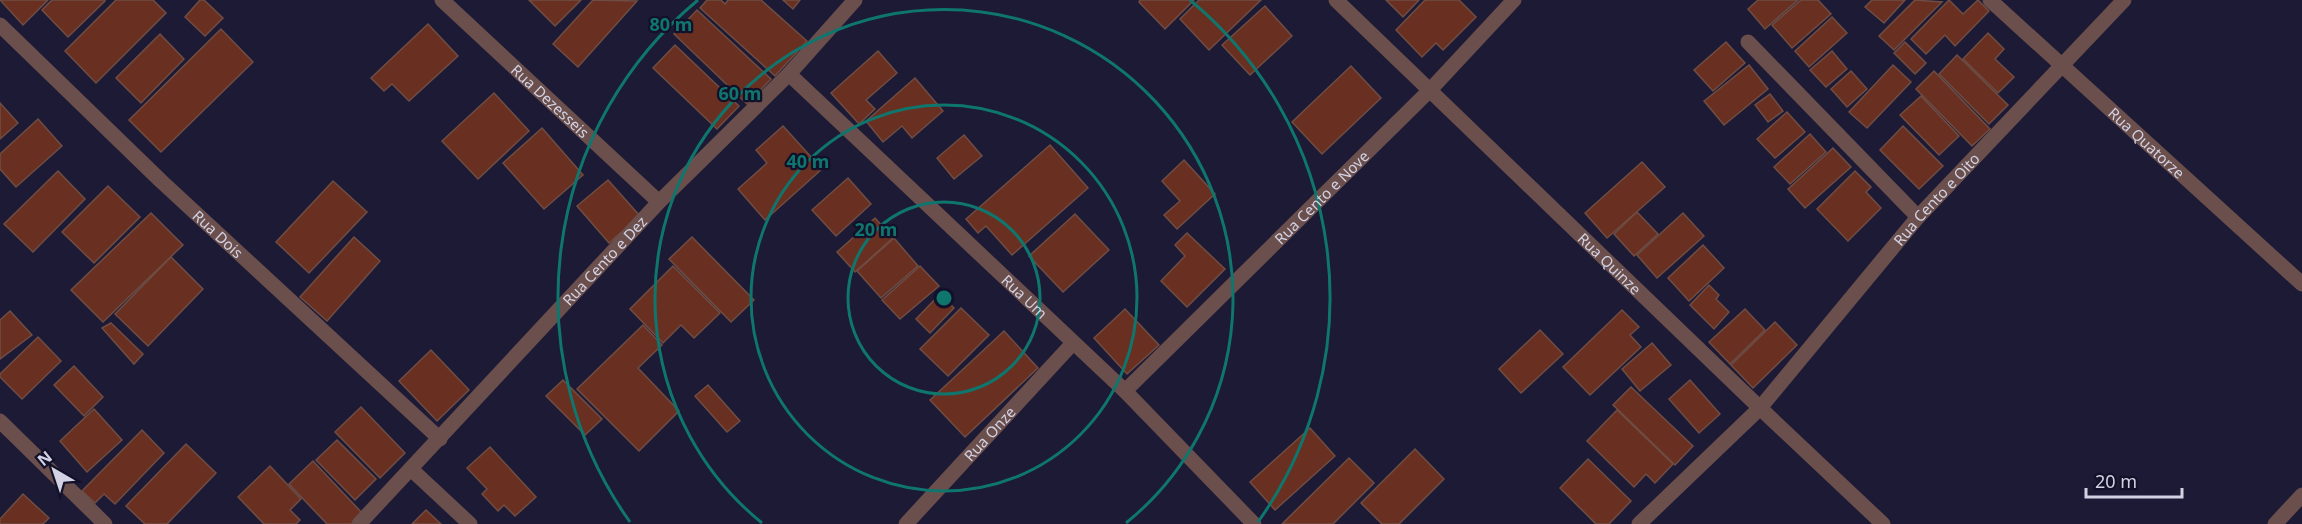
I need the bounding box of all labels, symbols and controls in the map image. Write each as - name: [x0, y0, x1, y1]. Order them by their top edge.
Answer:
- text: 80 m: [650, 12, 692, 36]
- street label: Rua Dezesseis: [507, 60, 594, 142]
- text: 60 m: [719, 81, 761, 105]
- street label: Rua Quatorze: [2104, 103, 2189, 183]
- street label: Rua Cento e Nove: [1270, 146, 1373, 248]
- street label: Rua Cento e Oito: [1889, 148, 1984, 250]
- text: 40 m: [787, 149, 829, 173]
- street label: Rua Dois: [189, 205, 248, 262]
- street label: Rua Cento e Dez: [558, 212, 651, 310]
- text: 20 m: [855, 217, 897, 241]
- street label: Rua Quinze: [1574, 228, 1646, 299]
- street label: Rua Um: [997, 270, 1052, 323]
- centre of rings: [934, 288, 954, 308]
- street label: Rua Onze: [959, 402, 1020, 465]
- north arrow: [24, 440, 84, 500]
- text: N: [33, 446, 57, 471]
- scale bar: [2086, 461, 2182, 499]
- text: 20 m: [2095, 469, 2137, 493]

